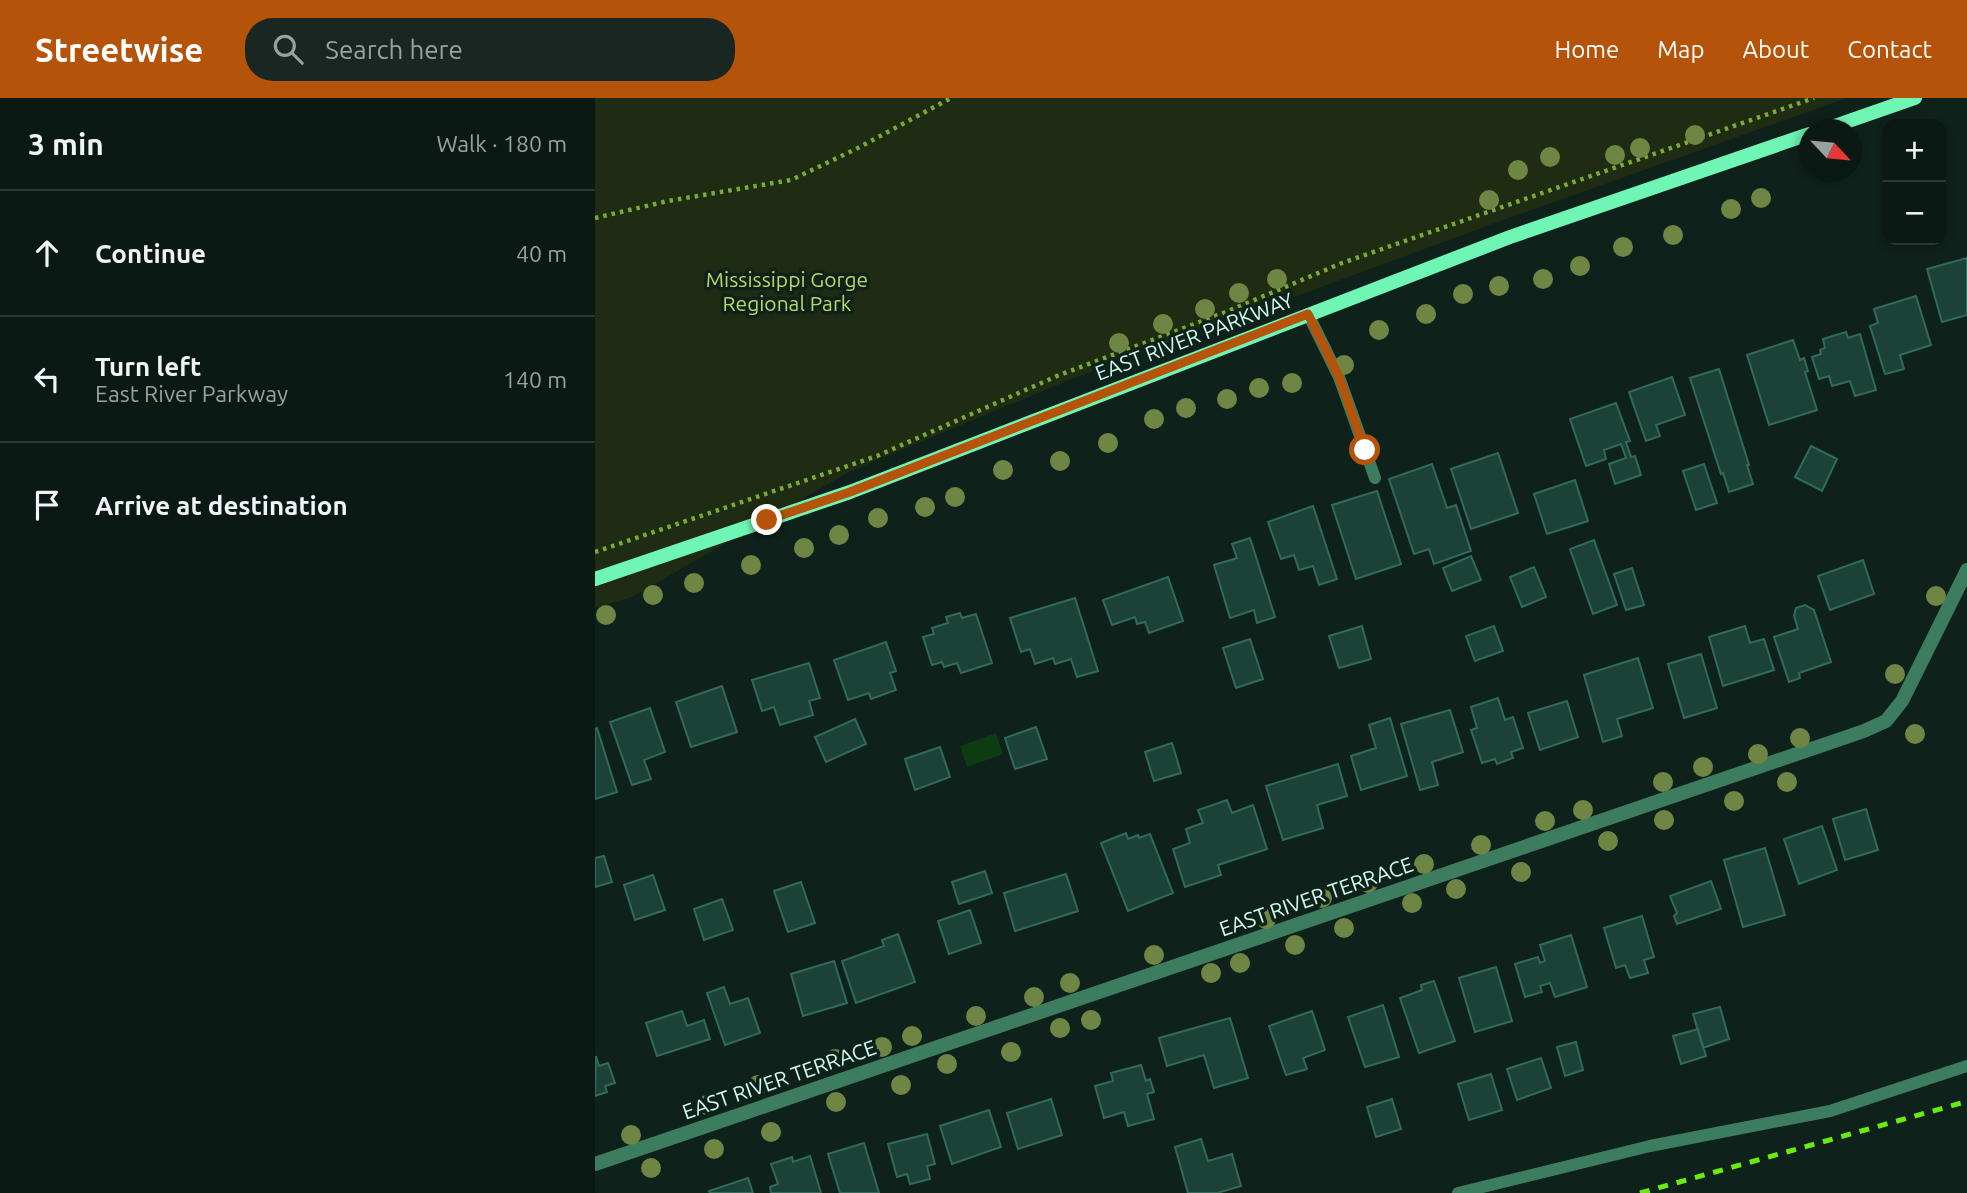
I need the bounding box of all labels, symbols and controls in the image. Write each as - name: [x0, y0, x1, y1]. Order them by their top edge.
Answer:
- search box: [245, 18, 735, 81]
- icon: search: [269, 30, 307, 68]
- text: Streetwise: [35, 31, 203, 68]
- text: Search here: [325, 35, 463, 64]
- text: Home: [1554, 36, 1619, 63]
- text: Map: [1657, 36, 1704, 63]
- text: About: [1742, 36, 1809, 63]
- text: Contact: [1847, 36, 1932, 63]
- north arrow: [1799, 119, 1862, 182]
- map controls: [1883, 119, 1946, 245]
- button: +: [1883, 119, 1946, 182]
- text: 3 min: [28, 127, 104, 161]
- text: Walk · 180 m: [436, 131, 567, 156]
- button: −: [1883, 182, 1946, 245]
- icon: ahead: [28, 234, 66, 272]
- text: Continue: [95, 239, 206, 268]
- text: 40 m: [516, 241, 567, 266]
- park label: Mississippi Gorge Regional Park: [706, 267, 868, 315]
- street label: EAST RIVER PARKWAY: [1092, 287, 1296, 385]
- text: Turn left: [95, 352, 201, 381]
- icon: left: [28, 360, 66, 398]
- text: 140 m: [503, 367, 567, 392]
- text: East River Parkway: [95, 381, 288, 406]
- route start: [1349, 434, 1380, 465]
- icon: arrive: [28, 486, 66, 524]
- text: Arrive at destination: [95, 491, 348, 520]
- route end: [751, 504, 782, 535]
- street label: EAST RIVER TERRACE: [1216, 852, 1416, 940]
- street label: EAST RIVER TERRACE: [679, 1035, 879, 1123]

